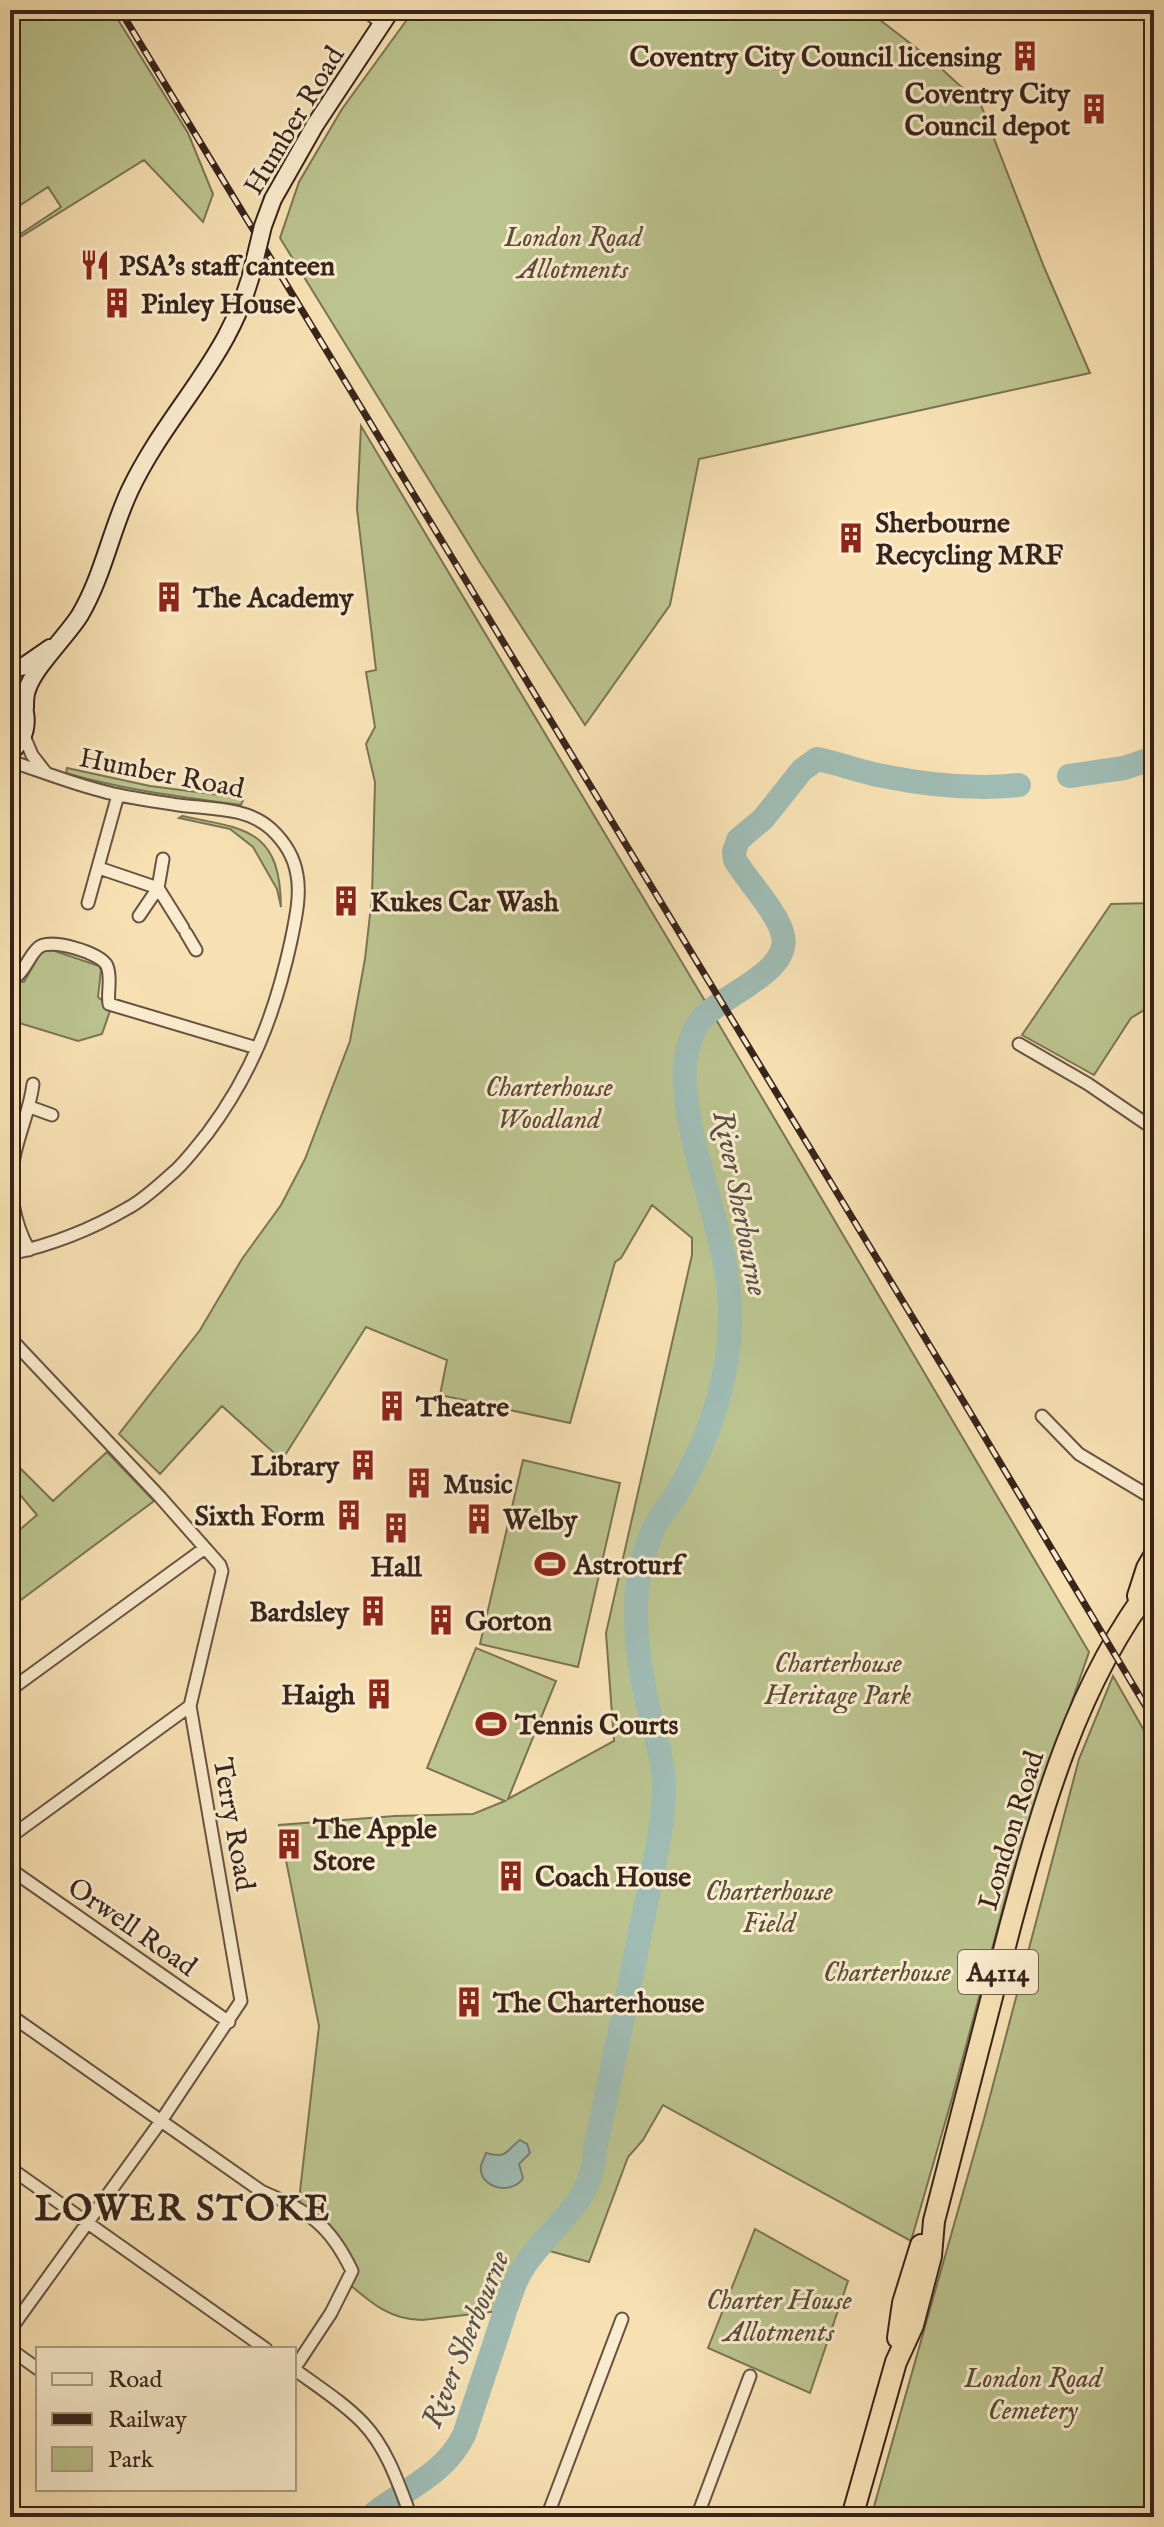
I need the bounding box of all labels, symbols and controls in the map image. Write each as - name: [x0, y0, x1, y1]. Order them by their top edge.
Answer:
- building icon: Coventry City Council licensing: [1008, 39, 1042, 73]
- street label: Humber Road: [237, 41, 353, 202]
- place label: Coventry City Council licensing: [630, 41, 1002, 76]
- place label: Coventry City Council depot: [905, 78, 1071, 145]
- building icon: Coventry City Council depot: [1077, 92, 1111, 126]
- park label: London Road Allotments: [503, 221, 644, 288]
- restaurant icon: PSA's staff canteen: [78, 248, 112, 282]
- place label: PSA's staff canteen: [119, 250, 335, 285]
- building icon: Pinley House: [100, 286, 134, 320]
- place label: Pinley House: [141, 288, 296, 323]
- place label: Sherbourne Recycling MRF: [875, 507, 1063, 574]
- building icon: Sherbourne Recycling MRF: [834, 521, 868, 555]
- building icon: The Academy: [152, 580, 186, 614]
- place label: The Academy: [192, 582, 355, 617]
- street label: Humber Road: [76, 741, 247, 808]
- building icon: Kukes Car Wash: [329, 884, 363, 918]
- place label: Kukes Car Wash: [370, 886, 560, 921]
- park label: Charterhouse Woodland: [485, 1071, 614, 1138]
- water label: River Sherbourne: [702, 1108, 776, 1299]
- building icon: Theatre: [375, 1389, 409, 1423]
- place label: Theatre: [415, 1391, 509, 1426]
- building icon: Library: [346, 1448, 380, 1482]
- place label: Library: [250, 1450, 340, 1485]
- building icon: Music: [402, 1466, 436, 1500]
- place label: Music: [443, 1468, 513, 1503]
- building icon: Sixth Form: [332, 1498, 366, 1532]
- place label: Sixth Form: [194, 1500, 325, 1535]
- building icon: Welby: [462, 1502, 496, 1536]
- place label: Welby: [502, 1504, 579, 1539]
- building icon: Hall: [379, 1511, 413, 1545]
- sports icon: Astroturf: [533, 1547, 567, 1581]
- place label: Astroturf: [573, 1549, 687, 1584]
- place label: Hall: [370, 1551, 423, 1586]
- building icon: Bardsley: [356, 1594, 390, 1628]
- place label: Bardsley: [249, 1596, 350, 1631]
- building icon: Gorton: [424, 1603, 458, 1637]
- place label: Gorton: [465, 1605, 552, 1640]
- park label: Charterhouse Heritage Park: [764, 1647, 911, 1714]
- building icon: Haigh: [362, 1677, 396, 1711]
- place label: Haigh: [281, 1679, 356, 1714]
- sports icon: Tennis Courts: [474, 1707, 508, 1741]
- place label: Tennis Courts: [514, 1709, 679, 1744]
- street label: London Road: [972, 1747, 1053, 1914]
- street label: Terry Road: [204, 1755, 261, 1894]
- place label: The Apple Store: [312, 1813, 437, 1880]
- building icon: The Apple Store: [272, 1827, 306, 1861]
- building icon: Coach House: [494, 1859, 528, 1893]
- place label: Coach House: [535, 1861, 691, 1896]
- street label: Orwell Road: [60, 1871, 203, 1985]
- park label: Charterhouse Field: [705, 1875, 834, 1942]
- road number: A4114: [958, 1950, 1038, 1994]
- park label: Charterhouse: [823, 1956, 952, 1991]
- building icon: The Charterhouse: [452, 1985, 486, 2019]
- place label: The Charterhouse: [492, 1987, 704, 2022]
- district label: LOWER STOKE: [35, 2187, 331, 2233]
- water label: River Sherbourne: [414, 2246, 520, 2434]
- park label: Charter House Allotments: [706, 2284, 852, 2351]
- legend: [36, 2347, 296, 2491]
- park label: London Road Cemetery: [963, 2362, 1104, 2429]
- text: Road: [108, 2365, 162, 2396]
- text: Railway: [108, 2405, 187, 2436]
- text: Park: [108, 2445, 154, 2476]

